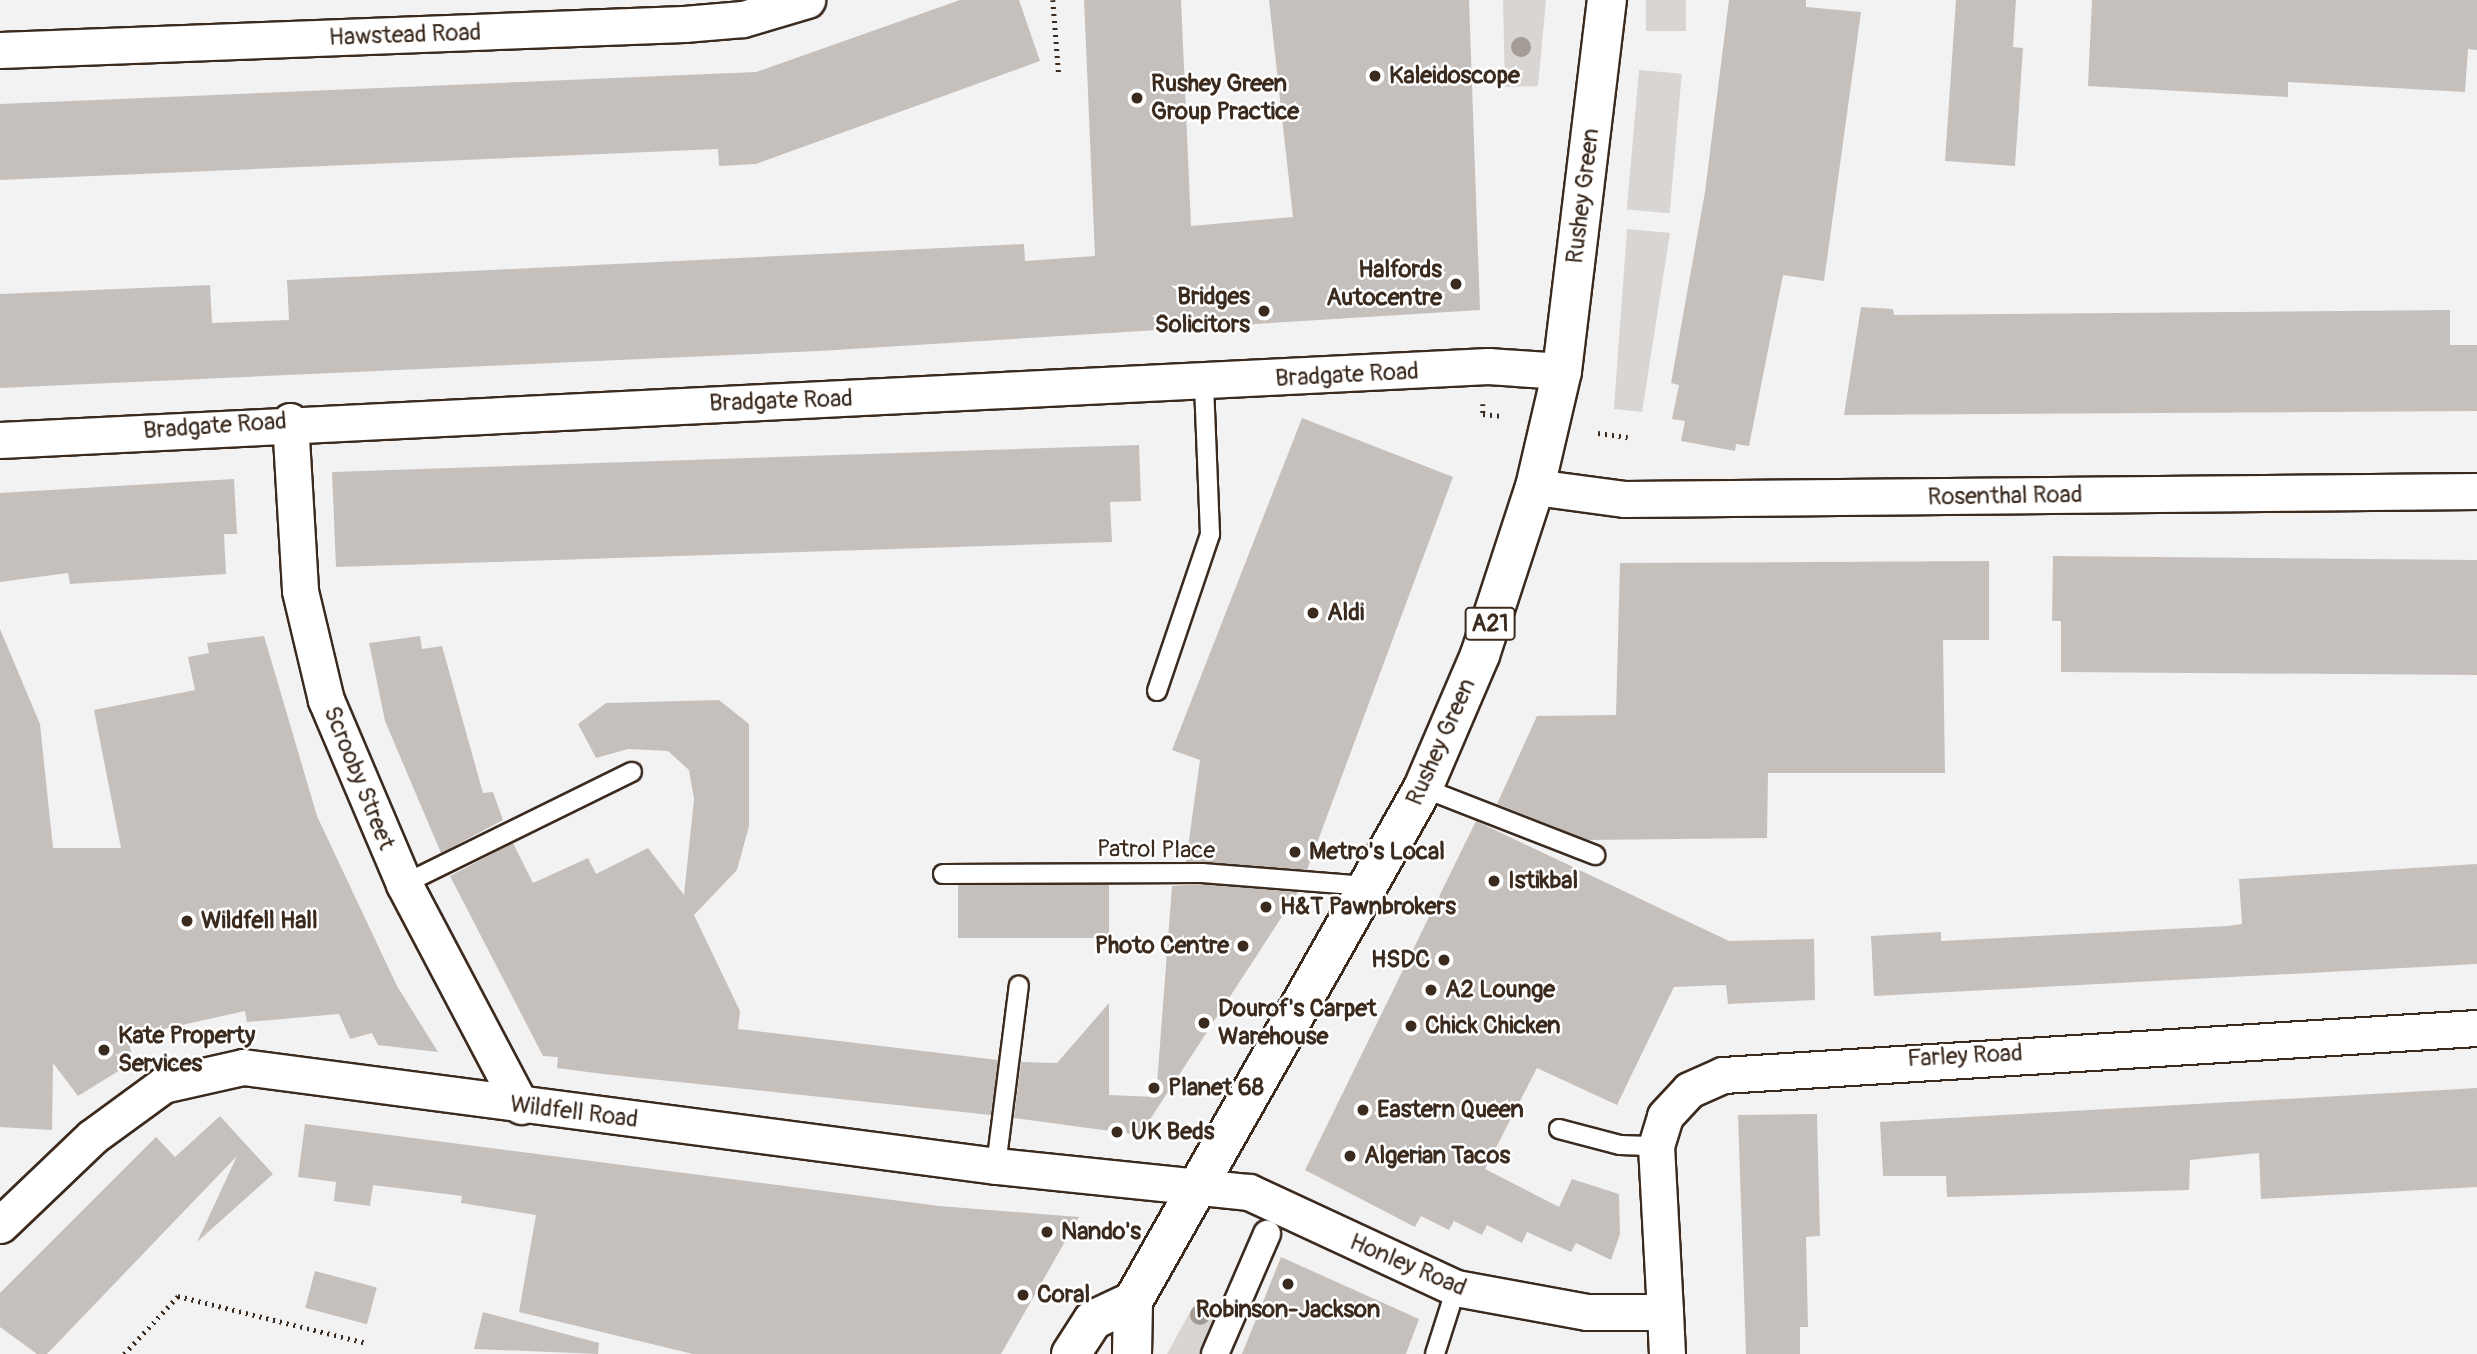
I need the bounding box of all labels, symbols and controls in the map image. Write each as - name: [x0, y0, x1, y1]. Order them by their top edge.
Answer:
- street label: Hawstead Road: [328, 18, 482, 52]
- place label: Kaleidoscope: [1389, 62, 1520, 90]
- marker: Kaleidoscope: [1367, 68, 1383, 84]
- place label: Rushey Green Group Practice: [1151, 70, 1299, 126]
- marker: Rushey Green Group Practice: [1129, 90, 1145, 106]
- street label: Rushey Green: [1560, 127, 1606, 265]
- place label: Halfords Autocentre: [1326, 256, 1442, 312]
- marker: Halfords Autocentre: [1448, 276, 1464, 292]
- place label: Bridges Solicitors: [1155, 283, 1250, 339]
- marker: Bridges Solicitors: [1256, 303, 1272, 319]
- street label: Bradgate Road: [1274, 357, 1420, 393]
- street label: Bradgate Road: [709, 384, 853, 418]
- street label: Bradgate Road: [142, 407, 288, 445]
- street label: Rosenthal Road: [1927, 480, 2083, 512]
- place label: Aldi: [1327, 599, 1364, 627]
- road number: A21: [1464, 604, 1516, 644]
- marker: Aldi: [1305, 605, 1321, 621]
- street label: Rushey Green: [1400, 674, 1482, 810]
- street label: Scrooby Street: [317, 702, 401, 854]
- street label: Patrol Place: [1097, 835, 1215, 865]
- place label: Metro's Local: [1309, 838, 1445, 866]
- marker: Metro's Local: [1287, 844, 1303, 860]
- place label: Istikbal: [1508, 867, 1578, 895]
- marker: Istikbal: [1486, 873, 1502, 889]
- place label: H&T Pawnbrokers: [1280, 893, 1456, 921]
- marker: H&T Pawnbrokers: [1258, 899, 1274, 915]
- place label: Wildfell Hall: [201, 907, 318, 935]
- marker: Wildfell Hall: [179, 913, 195, 929]
- place label: Photo Centre: [1095, 932, 1229, 960]
- marker: Photo Centre: [1235, 938, 1251, 954]
- place label: HSDC: [1371, 946, 1430, 974]
- marker: HSDC: [1436, 952, 1452, 968]
- place label: A2 Lounge: [1445, 976, 1555, 1004]
- marker: A2 Lounge: [1423, 982, 1439, 998]
- place label: Dourof's Carpet Warehouse: [1218, 995, 1377, 1051]
- place label: Chick Chicken: [1425, 1012, 1561, 1040]
- marker: Dourof's Carpet Warehouse: [1196, 1015, 1212, 1031]
- marker: Chick Chicken: [1403, 1018, 1419, 1034]
- place label: Kate Property Services: [118, 1022, 255, 1078]
- street label: Farley Road: [1907, 1039, 2023, 1073]
- marker: Kate Property Services: [96, 1042, 112, 1058]
- place label: Planet 68: [1168, 1074, 1264, 1102]
- marker: Planet 68: [1146, 1080, 1162, 1096]
- street label: Wildfell Road: [508, 1090, 640, 1134]
- place label: Eastern Queen: [1377, 1096, 1524, 1124]
- marker: Eastern Queen: [1355, 1102, 1371, 1118]
- place label: UK Beds: [1131, 1118, 1214, 1146]
- marker: UK Beds: [1109, 1124, 1125, 1140]
- place label: Algerian Tacos: [1364, 1142, 1510, 1170]
- marker: Algerian Tacos: [1342, 1148, 1358, 1164]
- place label: Nando's: [1061, 1218, 1141, 1246]
- marker: Nando's: [1039, 1224, 1055, 1240]
- street label: Honley Road: [1345, 1227, 1471, 1303]
- marker: Robinson-Jackson: [1280, 1276, 1296, 1292]
- place label: Coral: [1037, 1281, 1090, 1309]
- marker: Coral: [1015, 1287, 1031, 1303]
- place label: Robinson-Jackson: [1196, 1296, 1380, 1324]

